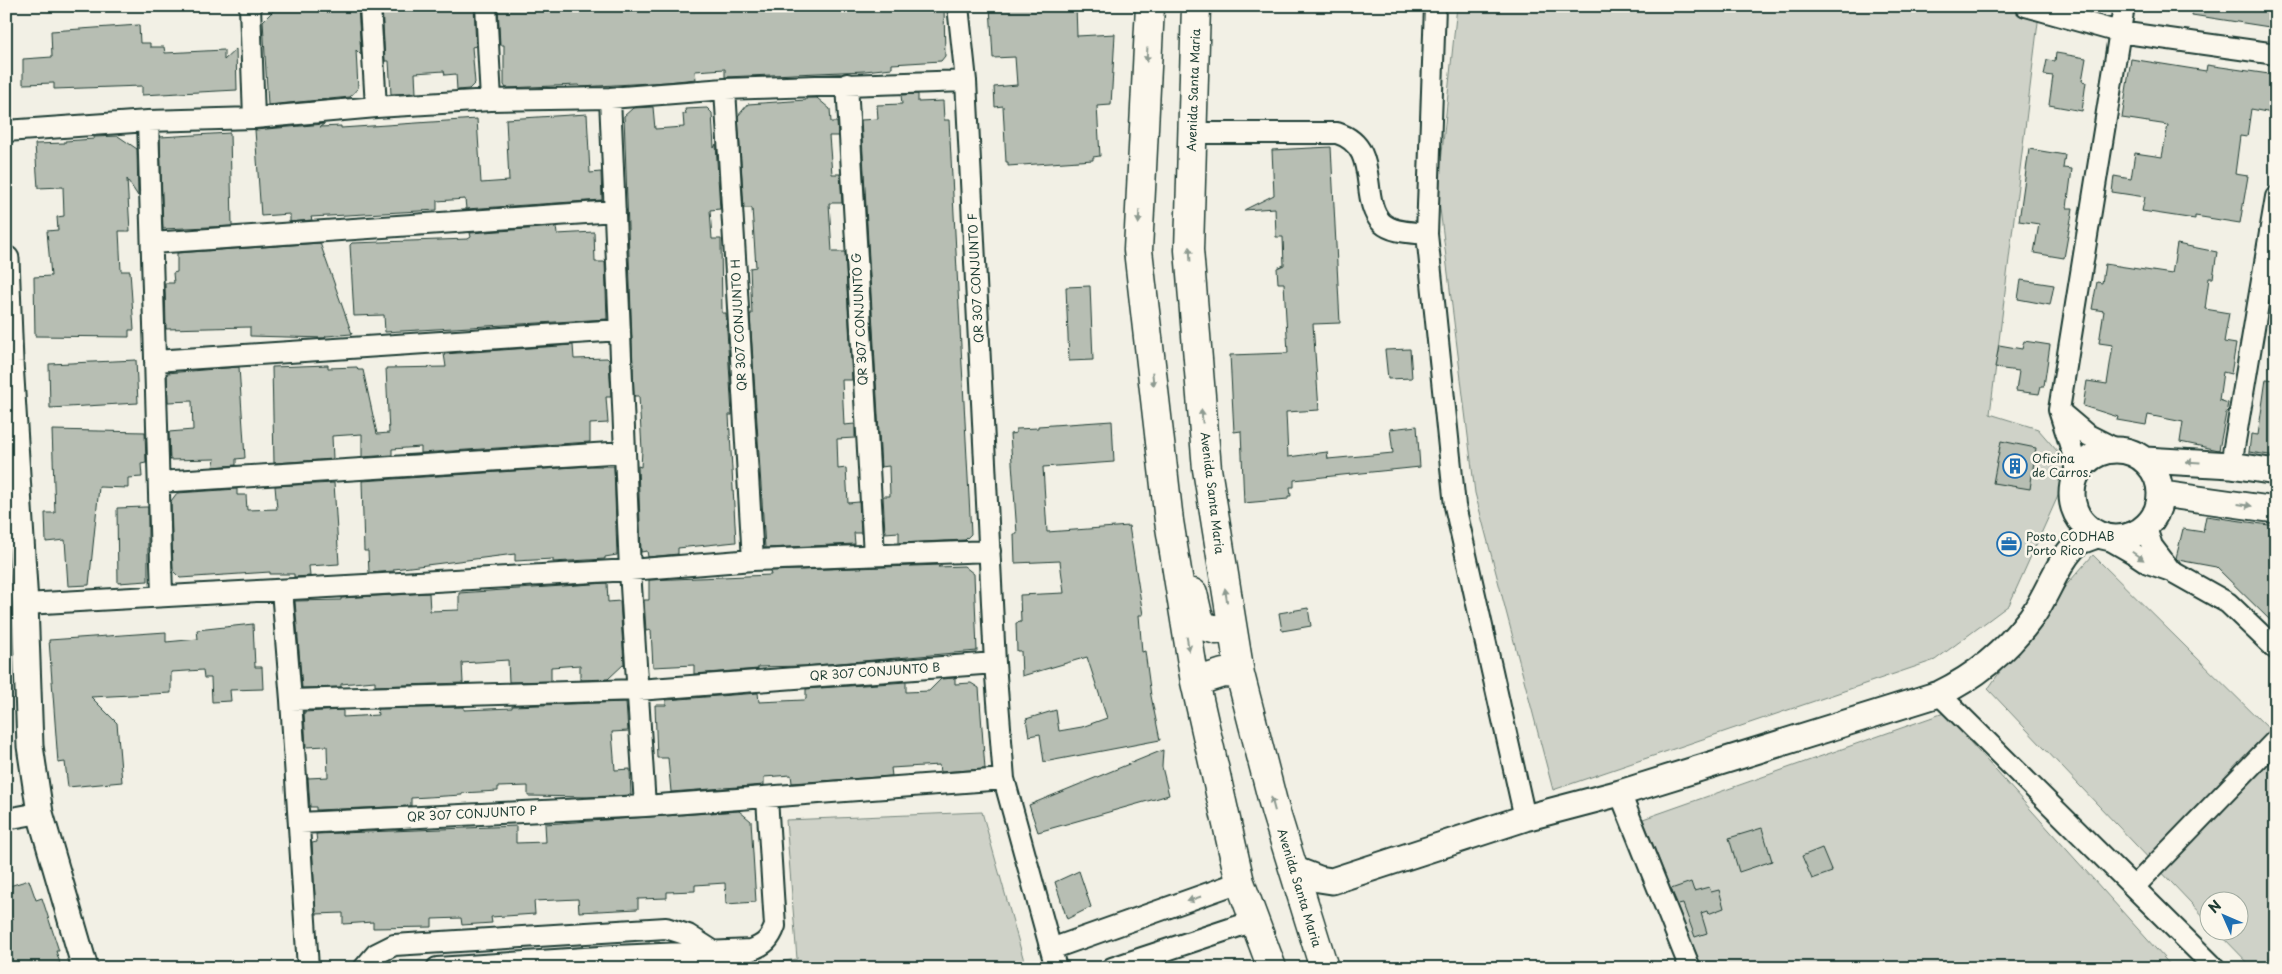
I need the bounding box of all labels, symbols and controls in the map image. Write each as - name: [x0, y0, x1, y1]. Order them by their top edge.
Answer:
- street label: Avenida Santa Maria: [1182, 28, 1204, 152]
- one-way arrow: [1143, 47, 1151, 63]
- one-way arrow: [1135, 210, 1143, 226]
- street label: QR 307 CONJUNTO F: [963, 213, 987, 343]
- one-way arrow: [1186, 246, 1194, 262]
- street label: QR 307 CONJUNTO G: [847, 252, 871, 386]
- street label: QR 307 CONJUNTO H: [726, 259, 750, 391]
- one-way arrow: [1149, 371, 1157, 387]
- one-way arrow: [1198, 408, 1206, 424]
- street label: Avenida Santa Maria: [1197, 431, 1229, 556]
- place label: Oficina de Carros.: [2032, 449, 2091, 481]
- building icon: Oficina de Carros.: [2002, 453, 2028, 479]
- one-way arrow: [2184, 458, 2200, 466]
- one-way arrow: [2237, 502, 2253, 510]
- place label: Posto CODHAB Porto Rico: [2026, 527, 2115, 559]
- office icon: Posto CODHAB Porto Rico: [1996, 531, 2022, 557]
- one-way arrow: [2131, 551, 2144, 561]
- one-way arrow: [1222, 586, 1230, 602]
- one-way arrow: [1185, 636, 1193, 652]
- street label: QR 307 CONJUNTO B: [809, 657, 941, 685]
- one-way arrow: [1269, 797, 1277, 812]
- street label: QR 307 CONJUNTO P: [407, 801, 537, 825]
- street label: Avenida Santa Maria: [1273, 826, 1327, 950]
- north arrow: [2200, 892, 2250, 942]
- one-way arrow: [1186, 895, 1201, 903]
- text: N: [2203, 895, 2226, 918]

